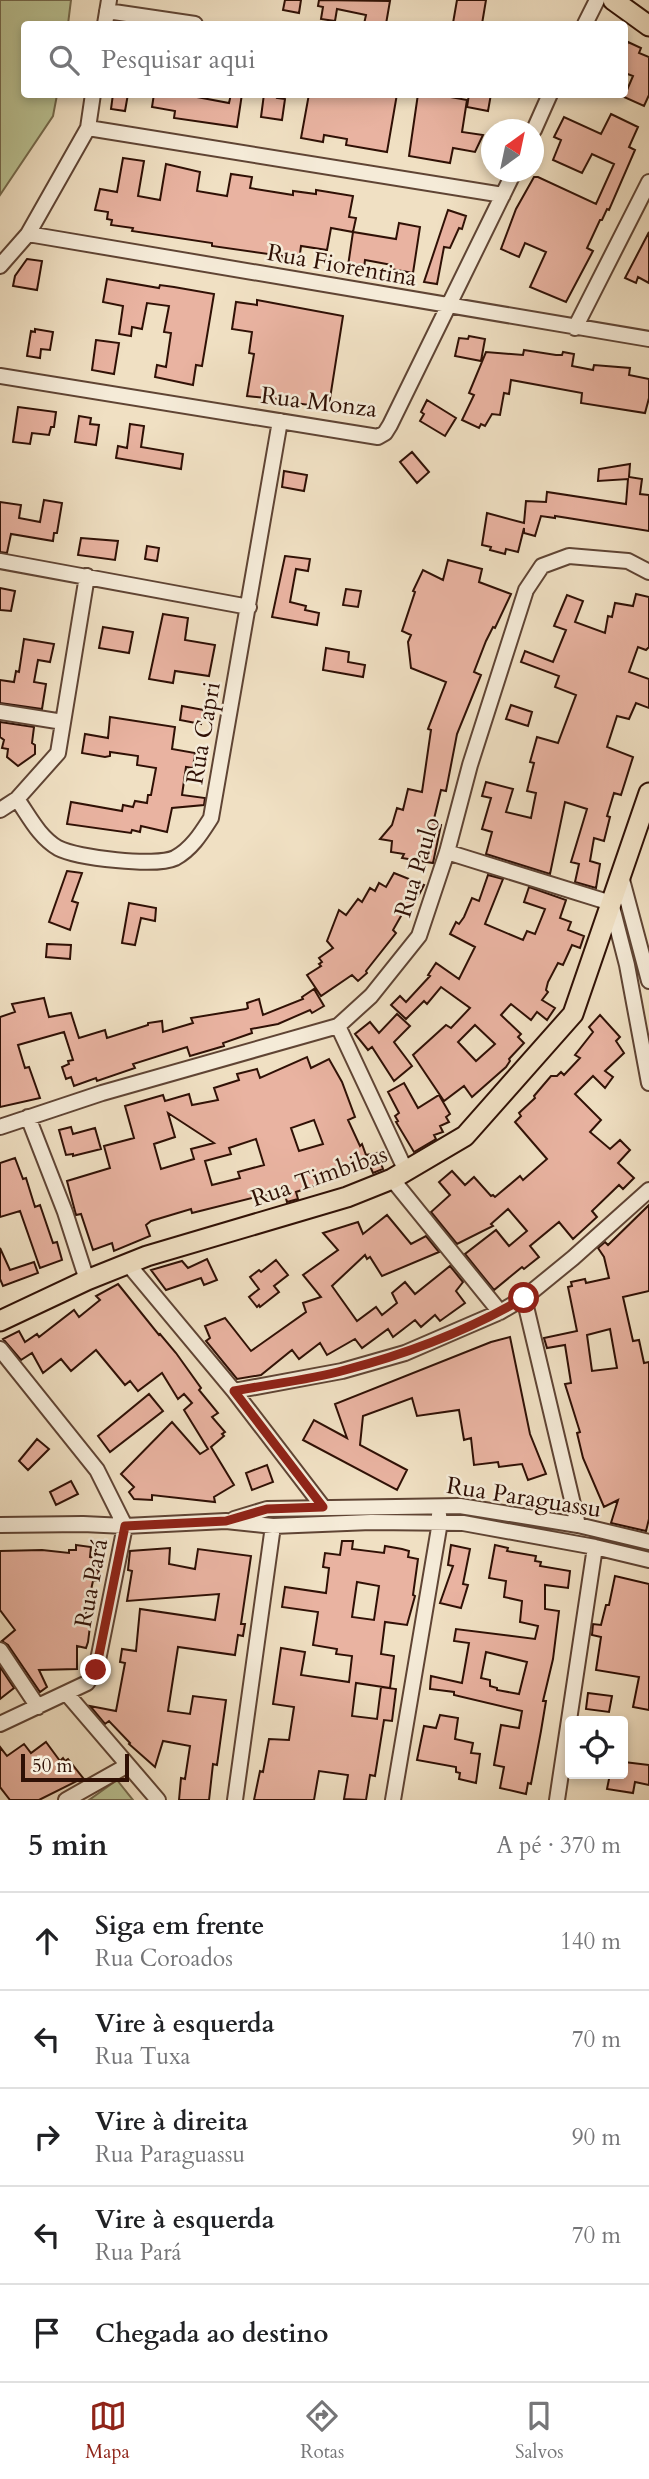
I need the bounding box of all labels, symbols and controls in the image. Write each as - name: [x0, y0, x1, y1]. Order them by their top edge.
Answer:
- search box: [21, 21, 628, 98]
- icon: search: [45, 41, 83, 79]
- text: Pesquisar aqui: [101, 42, 256, 77]
- north arrow: [481, 119, 544, 182]
- street label: Rua Fiorentina: [264, 236, 420, 295]
- street label: Rua Monza: [259, 379, 380, 426]
- street label: Rua Capri: [178, 679, 229, 787]
- street label: Rua Paulo: [387, 813, 448, 921]
- street label: Rua Timbibas: [247, 1138, 392, 1215]
- route start: [508, 1282, 539, 1313]
- street label: Rua Paraguassu: [444, 1469, 604, 1526]
- street label: Rua Pará: [67, 1535, 116, 1631]
- route end: [80, 1654, 111, 1685]
- map controls: [565, 1716, 628, 1779]
- button: locate: [565, 1716, 628, 1779]
- scale bar: [21, 1751, 130, 1783]
- text: 50 m: [32, 1753, 73, 1779]
- text: 5 min: [28, 1825, 108, 1866]
- text: A pé · 370 m: [497, 1830, 621, 1861]
- text: Siga em frente: [95, 1908, 264, 1943]
- icon: ahead: [28, 1922, 66, 1960]
- text: 140 m: [560, 1926, 621, 1957]
- text: Rua Coroados: [95, 1943, 233, 1974]
- text: Vire à esquerda: [95, 2006, 275, 2041]
- icon: left: [28, 2020, 66, 2058]
- text: 70 m: [572, 2024, 621, 2055]
- text: Rua Tuxa: [95, 2041, 191, 2072]
- text: Vire à direita: [95, 2104, 248, 2139]
- icon: right: [28, 2118, 66, 2156]
- text: 90 m: [572, 2122, 621, 2153]
- text: Rua Paraguassu: [95, 2139, 245, 2170]
- text: Vire à esquerda: [95, 2202, 275, 2237]
- icon: left: [28, 2216, 66, 2254]
- text: 70 m: [572, 2220, 621, 2251]
- text: Rua Pará: [95, 2237, 182, 2268]
- icon: arrive: [28, 2314, 66, 2352]
- text: Chegada ao destino: [95, 2316, 328, 2351]
- tab: Mapa: [85, 2397, 130, 2465]
- tab: Rotas: [300, 2397, 344, 2465]
- tab: Salvos: [515, 2397, 564, 2465]

